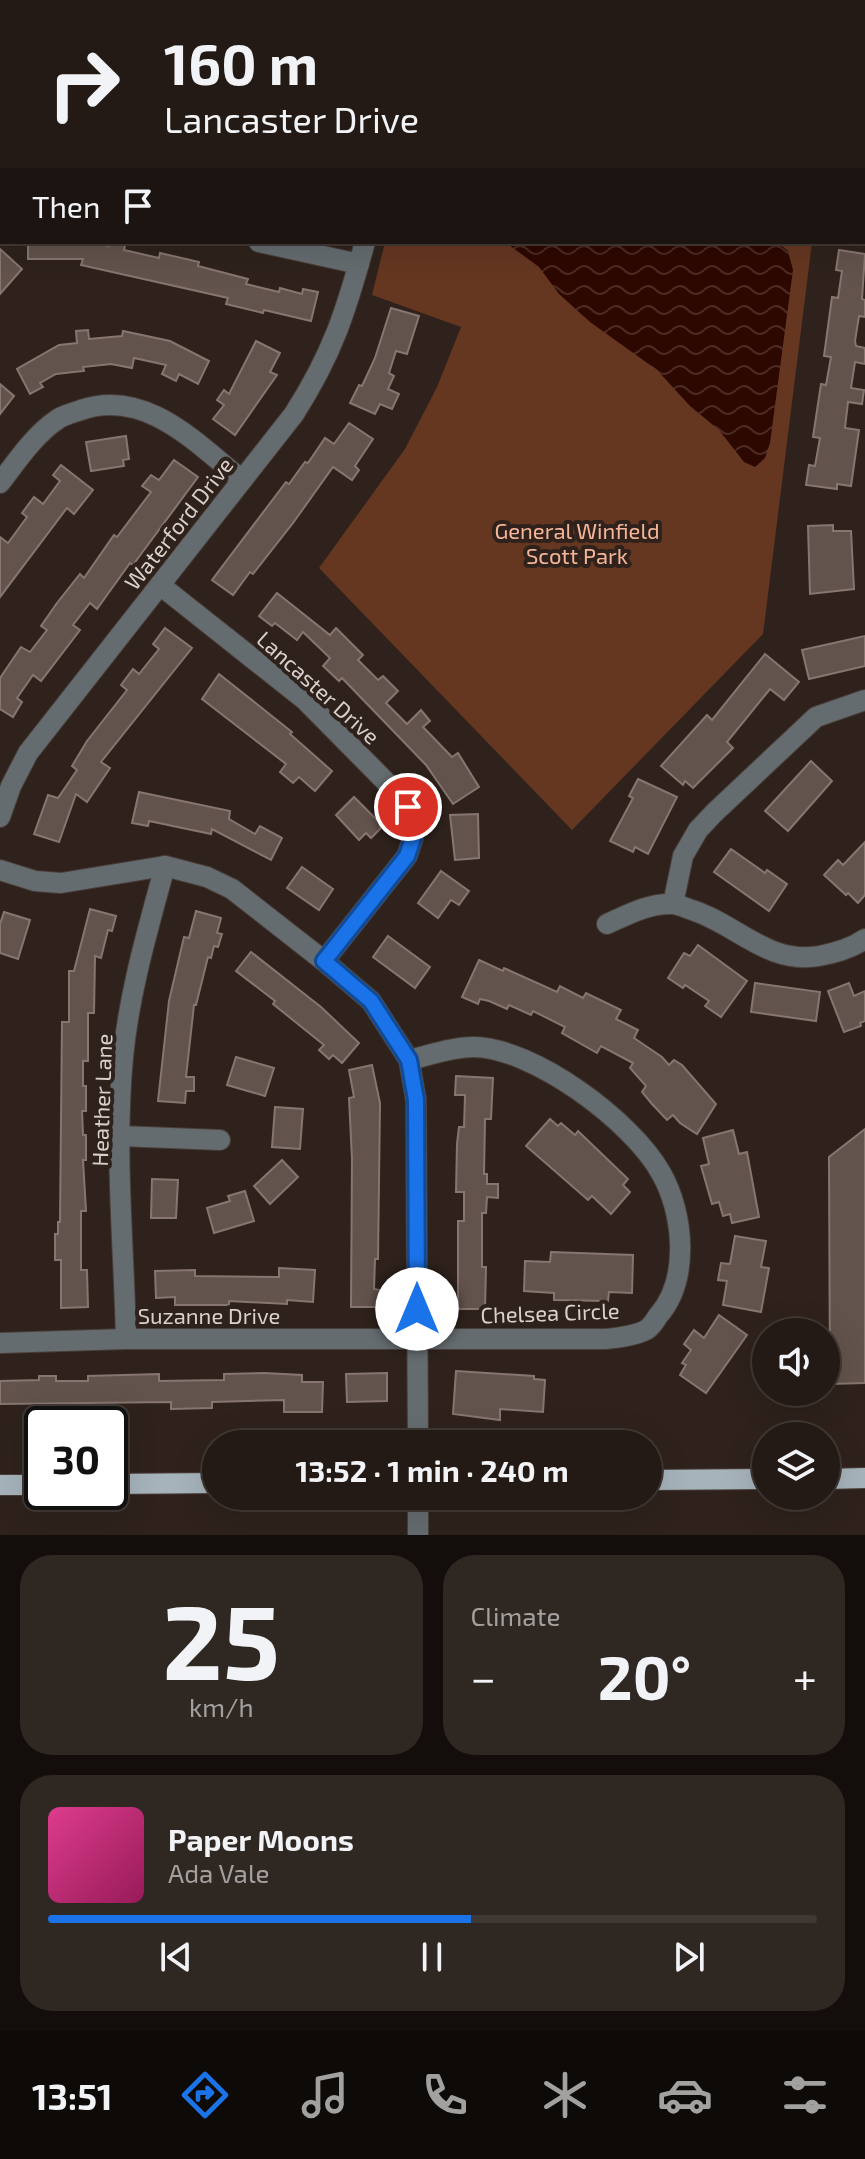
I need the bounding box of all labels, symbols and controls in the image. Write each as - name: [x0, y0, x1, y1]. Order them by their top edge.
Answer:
- text: 160 m: [164, 29, 318, 96]
- icon: right: [32, 32, 136, 136]
- text: Lancaster Drive: [164, 97, 419, 140]
- icon: arrive: [116, 184, 160, 228]
- text: Then: [32, 188, 100, 224]
- street label: Waterford Drive: [118, 452, 238, 594]
- park label: General Winfield Scott Park: [494, 517, 660, 568]
- street label: Lancaster Drive: [252, 625, 386, 749]
- pin: [374, 773, 442, 841]
- icon: arrive: [386, 785, 430, 829]
- street label: Heather Lane: [86, 1033, 116, 1167]
- position arrow: [375, 1267, 459, 1351]
- street label: Chelsea Circle: [480, 1297, 620, 1327]
- street label: Suzanne Drive: [138, 1302, 280, 1328]
- map controls: [752, 1318, 840, 1510]
- button: sound: [752, 1318, 840, 1406]
- speed limit sign: 30: [24, 1406, 128, 1510]
- button: layers: [752, 1422, 840, 1510]
- text: 13:52 · 1 min · 240 m: [295, 1452, 569, 1488]
- text: 25: [162, 1576, 280, 1701]
- text: Climate: [471, 1600, 560, 1631]
- text: 20°: [598, 1640, 691, 1712]
- text: −: [471, 1650, 496, 1703]
- text: +: [793, 1650, 817, 1703]
- text: km/h: [189, 1691, 254, 1722]
- text: Paper Moons: [168, 1821, 354, 1857]
- text: Ada Vale: [168, 1857, 270, 1888]
- icon: previous: [154, 1935, 198, 1979]
- icon: pause: [410, 1935, 454, 1979]
- icon: next: [667, 1935, 711, 1979]
- icon: directions: [177, 2067, 233, 2123]
- icon: music: [297, 2067, 353, 2123]
- icon: phone: [417, 2067, 473, 2123]
- icon: climate: [537, 2067, 593, 2123]
- icon: car: [657, 2067, 713, 2123]
- icon: filters: [777, 2067, 833, 2123]
- text: 13:51: [32, 2074, 113, 2117]

